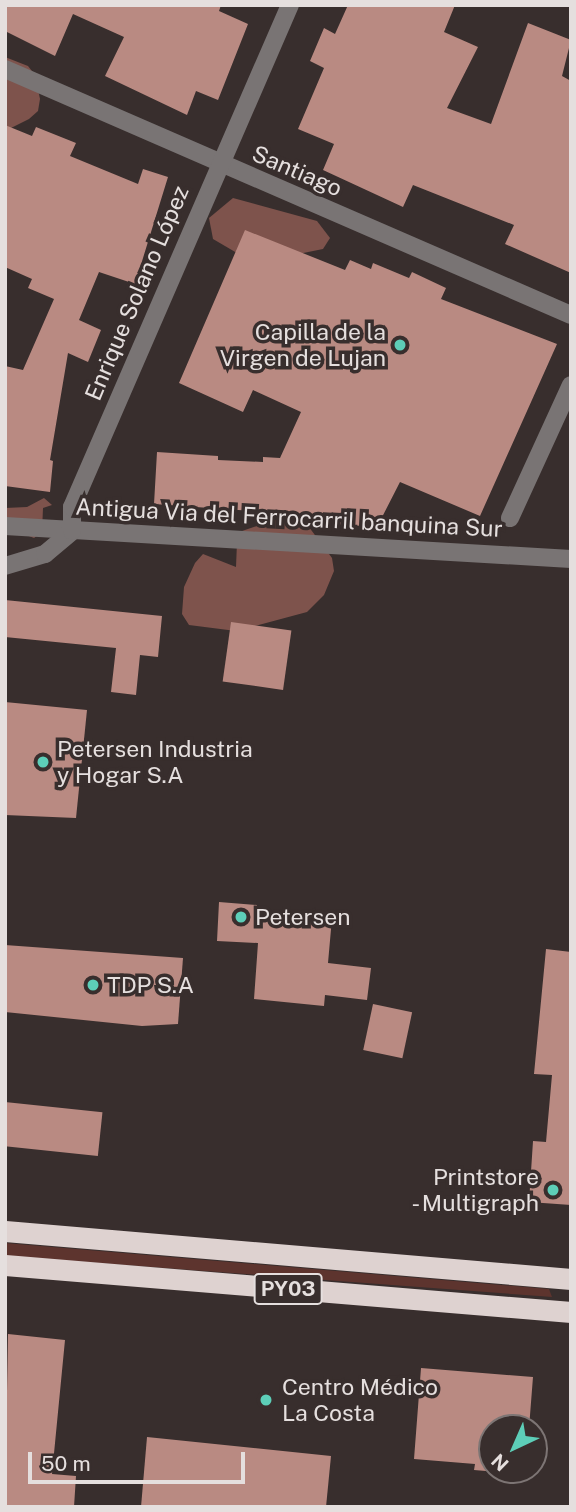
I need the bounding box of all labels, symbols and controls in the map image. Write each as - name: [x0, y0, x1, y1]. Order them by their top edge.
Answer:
- street label: Santiago: [248, 140, 346, 202]
- street label: Enrique Solano López: [79, 181, 195, 405]
- place label: Capilla de la Virgen de Lujan: [219, 318, 386, 372]
- marker: Capilla de la Virgen de Lujan: [392, 337, 408, 353]
- street label: Antigua Via del Ferrocarril banquina Sur: [74, 493, 504, 543]
- place label: Petersen Industria y Hogar S.A: [57, 735, 253, 789]
- marker: Petersen Industria y Hogar S.A: [35, 754, 51, 770]
- place label: Petersen: [255, 903, 350, 931]
- marker: Petersen: [233, 909, 249, 925]
- place label: TDP S.A: [107, 971, 194, 999]
- marker: TDP S.A: [85, 977, 101, 993]
- place label: Printstore - Multigraph: [408, 1163, 539, 1217]
- marker: Printstore - Multigraph: [545, 1182, 561, 1198]
- road number: PY03: [253, 1272, 323, 1306]
- place label: Centro Médico La Costa: [282, 1373, 438, 1427]
- marker: Centro Médico La Costa: [256, 1390, 276, 1410]
- north arrow: [478, 1414, 548, 1484]
- scale bar: [32, 1438, 248, 1482]
- text: N: [487, 1450, 513, 1476]
- text: 50 m: [41, 1451, 91, 1476]

